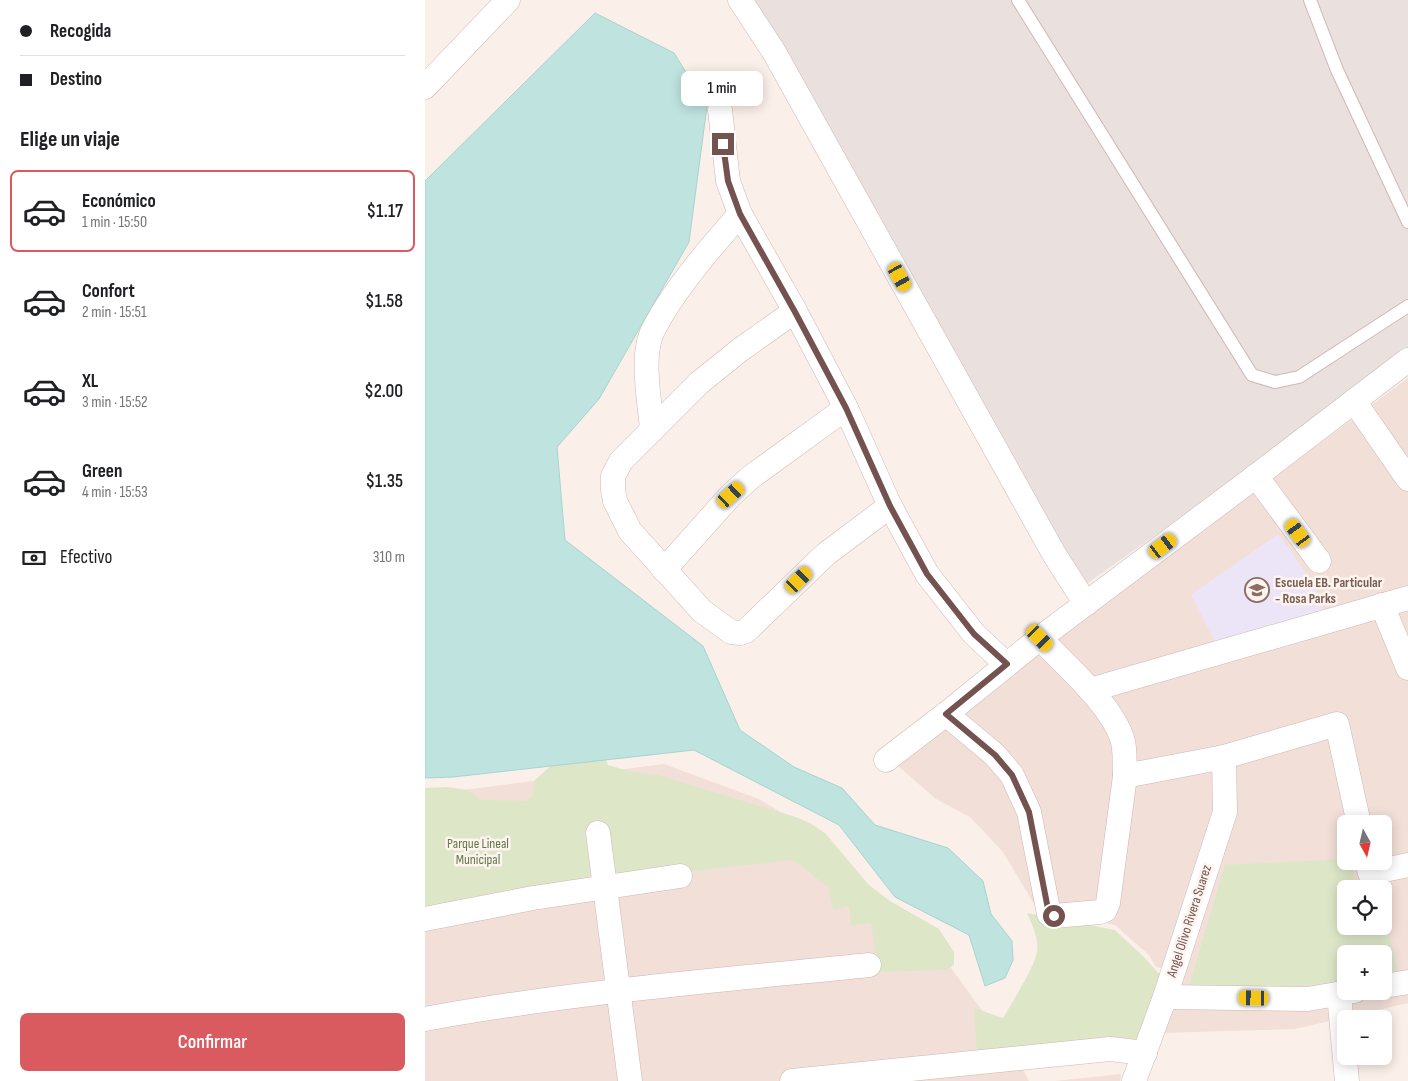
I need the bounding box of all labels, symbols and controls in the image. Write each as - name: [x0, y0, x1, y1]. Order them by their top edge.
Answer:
- text: Recogida: [50, 20, 111, 43]
- text: Destino: [50, 68, 102, 91]
- callout: 1 min: [682, 72, 764, 106]
- text: 1 min: [707, 79, 737, 98]
- text: Elige un viaje: [20, 126, 120, 153]
- route end: [712, 133, 734, 155]
- icon: car: [22, 189, 67, 234]
- text: Económico: [82, 190, 156, 213]
- text: $1.17: [367, 200, 403, 223]
- text: 1 min · 15:50: [82, 213, 147, 232]
- car: [886, 260, 913, 294]
- icon: car: [22, 279, 67, 324]
- text: Confort: [82, 280, 135, 303]
- text: $1.58: [365, 290, 403, 313]
- text: 2 min · 15:51: [82, 303, 147, 322]
- icon: car: [22, 369, 67, 414]
- text: XL: [82, 370, 98, 393]
- text: $2.00: [364, 380, 403, 403]
- text: 3 min · 15:52: [82, 393, 148, 412]
- icon: car: [22, 459, 67, 504]
- text: Green: [82, 460, 122, 483]
- text: $1.35: [365, 470, 403, 493]
- car: [714, 479, 747, 511]
- text: 4 min · 15:53: [82, 483, 148, 502]
- car: [1283, 516, 1312, 550]
- car: [1146, 531, 1179, 561]
- icon: cash: [20, 544, 48, 572]
- text: Efectivo: [60, 546, 112, 569]
- text: 310 m: [373, 548, 405, 567]
- car: [783, 564, 815, 596]
- place label: Escuela EB. Particular - Rosa Parks: [1275, 574, 1383, 607]
- school or university icon: Escuela EB. Particular - Rosa Parks: [1244, 577, 1270, 603]
- car: [1024, 622, 1055, 654]
- north arrow: [1337, 815, 1393, 870]
- map controls: [1337, 815, 1392, 1065]
- park label: Parque Lineal Municipal: [447, 835, 509, 868]
- street label: Angel Olivo Rivera Suarez: [1163, 863, 1215, 980]
- button: locate: [1337, 880, 1392, 935]
- route start: [1043, 905, 1065, 927]
- button: +: [1337, 945, 1392, 1000]
- car: [1238, 990, 1269, 1006]
- button: −: [1337, 1010, 1392, 1065]
- button: Confirmar: [20, 1013, 405, 1071]

